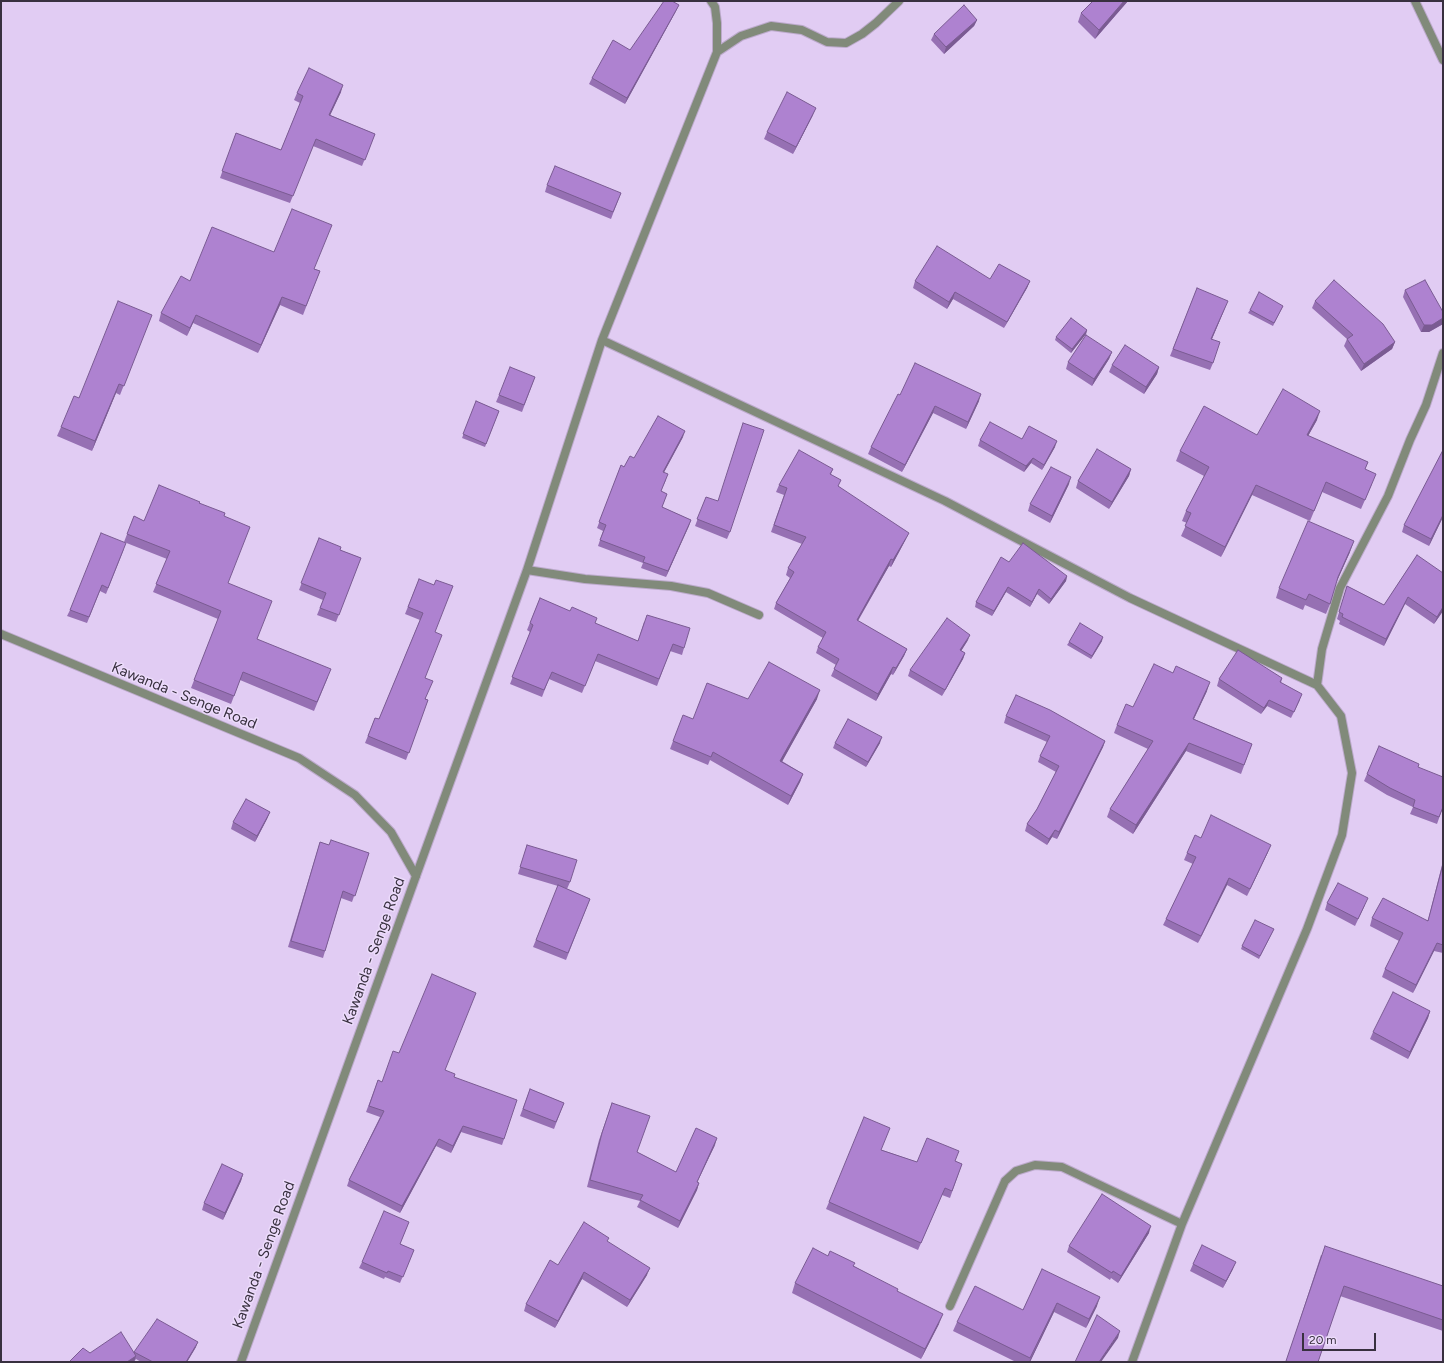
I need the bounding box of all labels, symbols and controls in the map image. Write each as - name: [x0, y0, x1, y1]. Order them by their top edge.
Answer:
- street label: Kawanda - Senge Road: [109, 659, 259, 733]
- street label: Kawanda - Senge Road: [339, 875, 409, 1027]
- street label: Kawanda - Senge Road: [229, 1179, 299, 1331]
- scale bar: [1304, 1325, 1378, 1351]
- text: 20 m: [1309, 1333, 1337, 1347]

